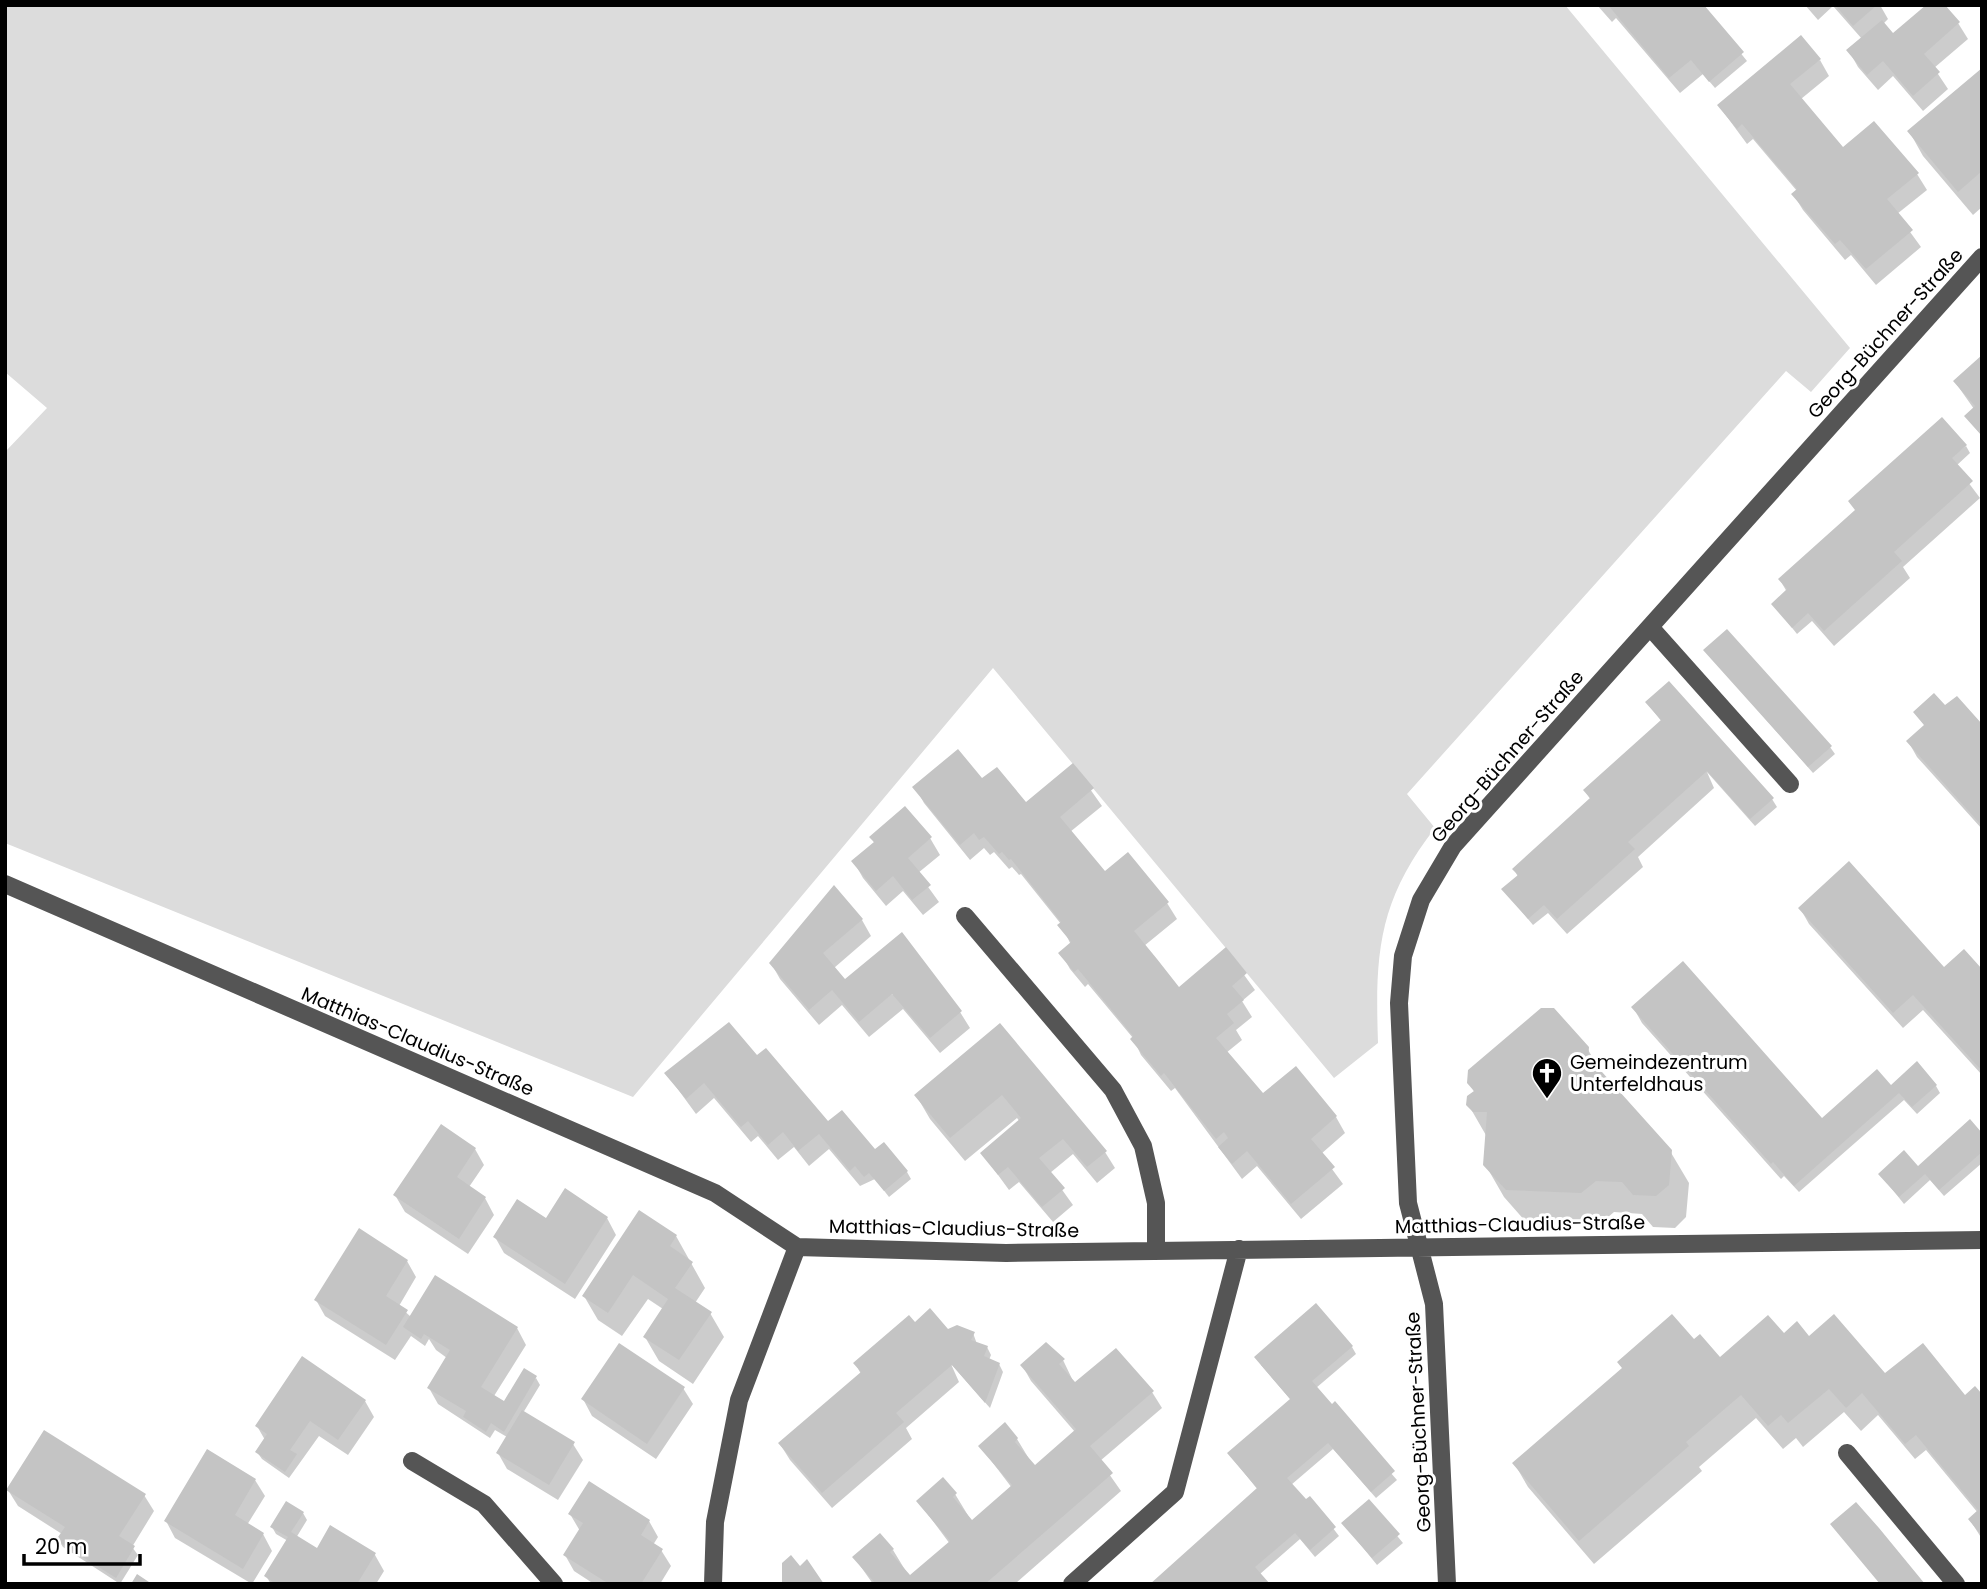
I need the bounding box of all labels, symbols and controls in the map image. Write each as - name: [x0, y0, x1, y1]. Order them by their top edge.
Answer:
- street label: Georg-Büchner-Straße: [1801, 242, 1969, 424]
- street label: Georg-Büchner-Straße: [1425, 664, 1590, 849]
- street label: Matthias-Claudius-Straße: [297, 980, 538, 1103]
- place label: Gemeindezentrum Unterfeldhaus: [1570, 1049, 1748, 1098]
- church icon: Gemeindezentrum Unterfeldhaus: [1530, 1056, 1564, 1100]
- street label: Matthias-Claudius-Straße: [1395, 1209, 1645, 1240]
- street label: Matthias-Claudius-Straße: [829, 1213, 1079, 1244]
- street label: Georg-Büchner-Straße: [1399, 1311, 1438, 1533]
- scale bar: [24, 1522, 140, 1566]
- text: 20 m: [35, 1532, 88, 1561]

